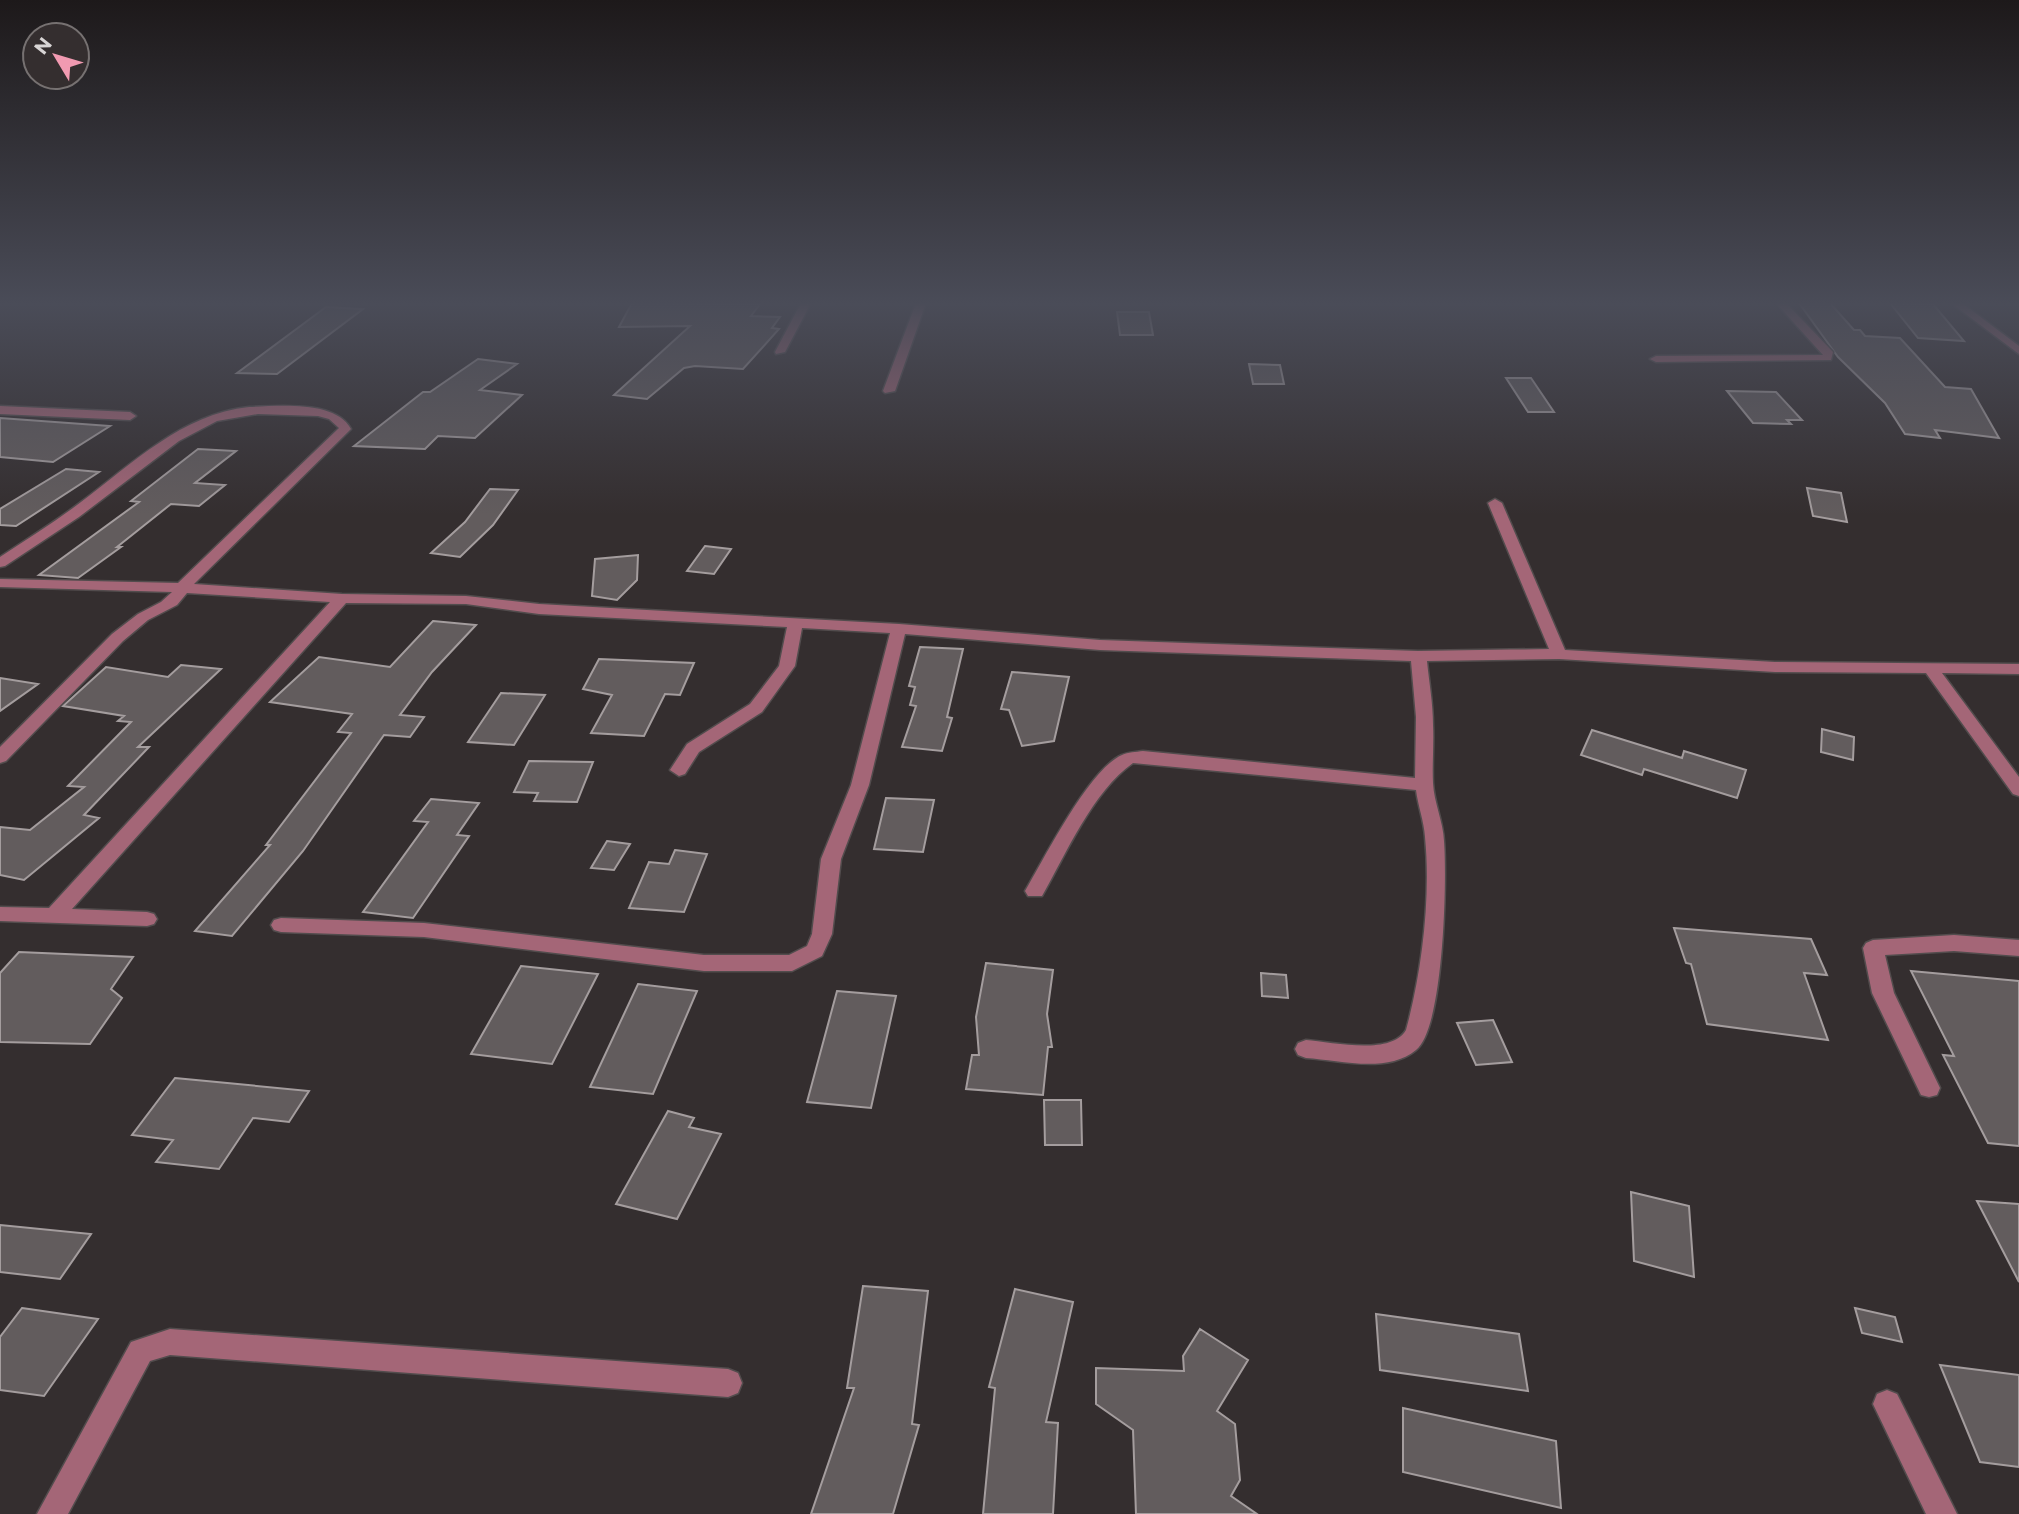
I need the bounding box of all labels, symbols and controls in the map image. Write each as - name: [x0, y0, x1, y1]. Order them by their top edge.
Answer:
- north arrow: [21, 21, 91, 91]
- text: N: [29, 33, 57, 59]

